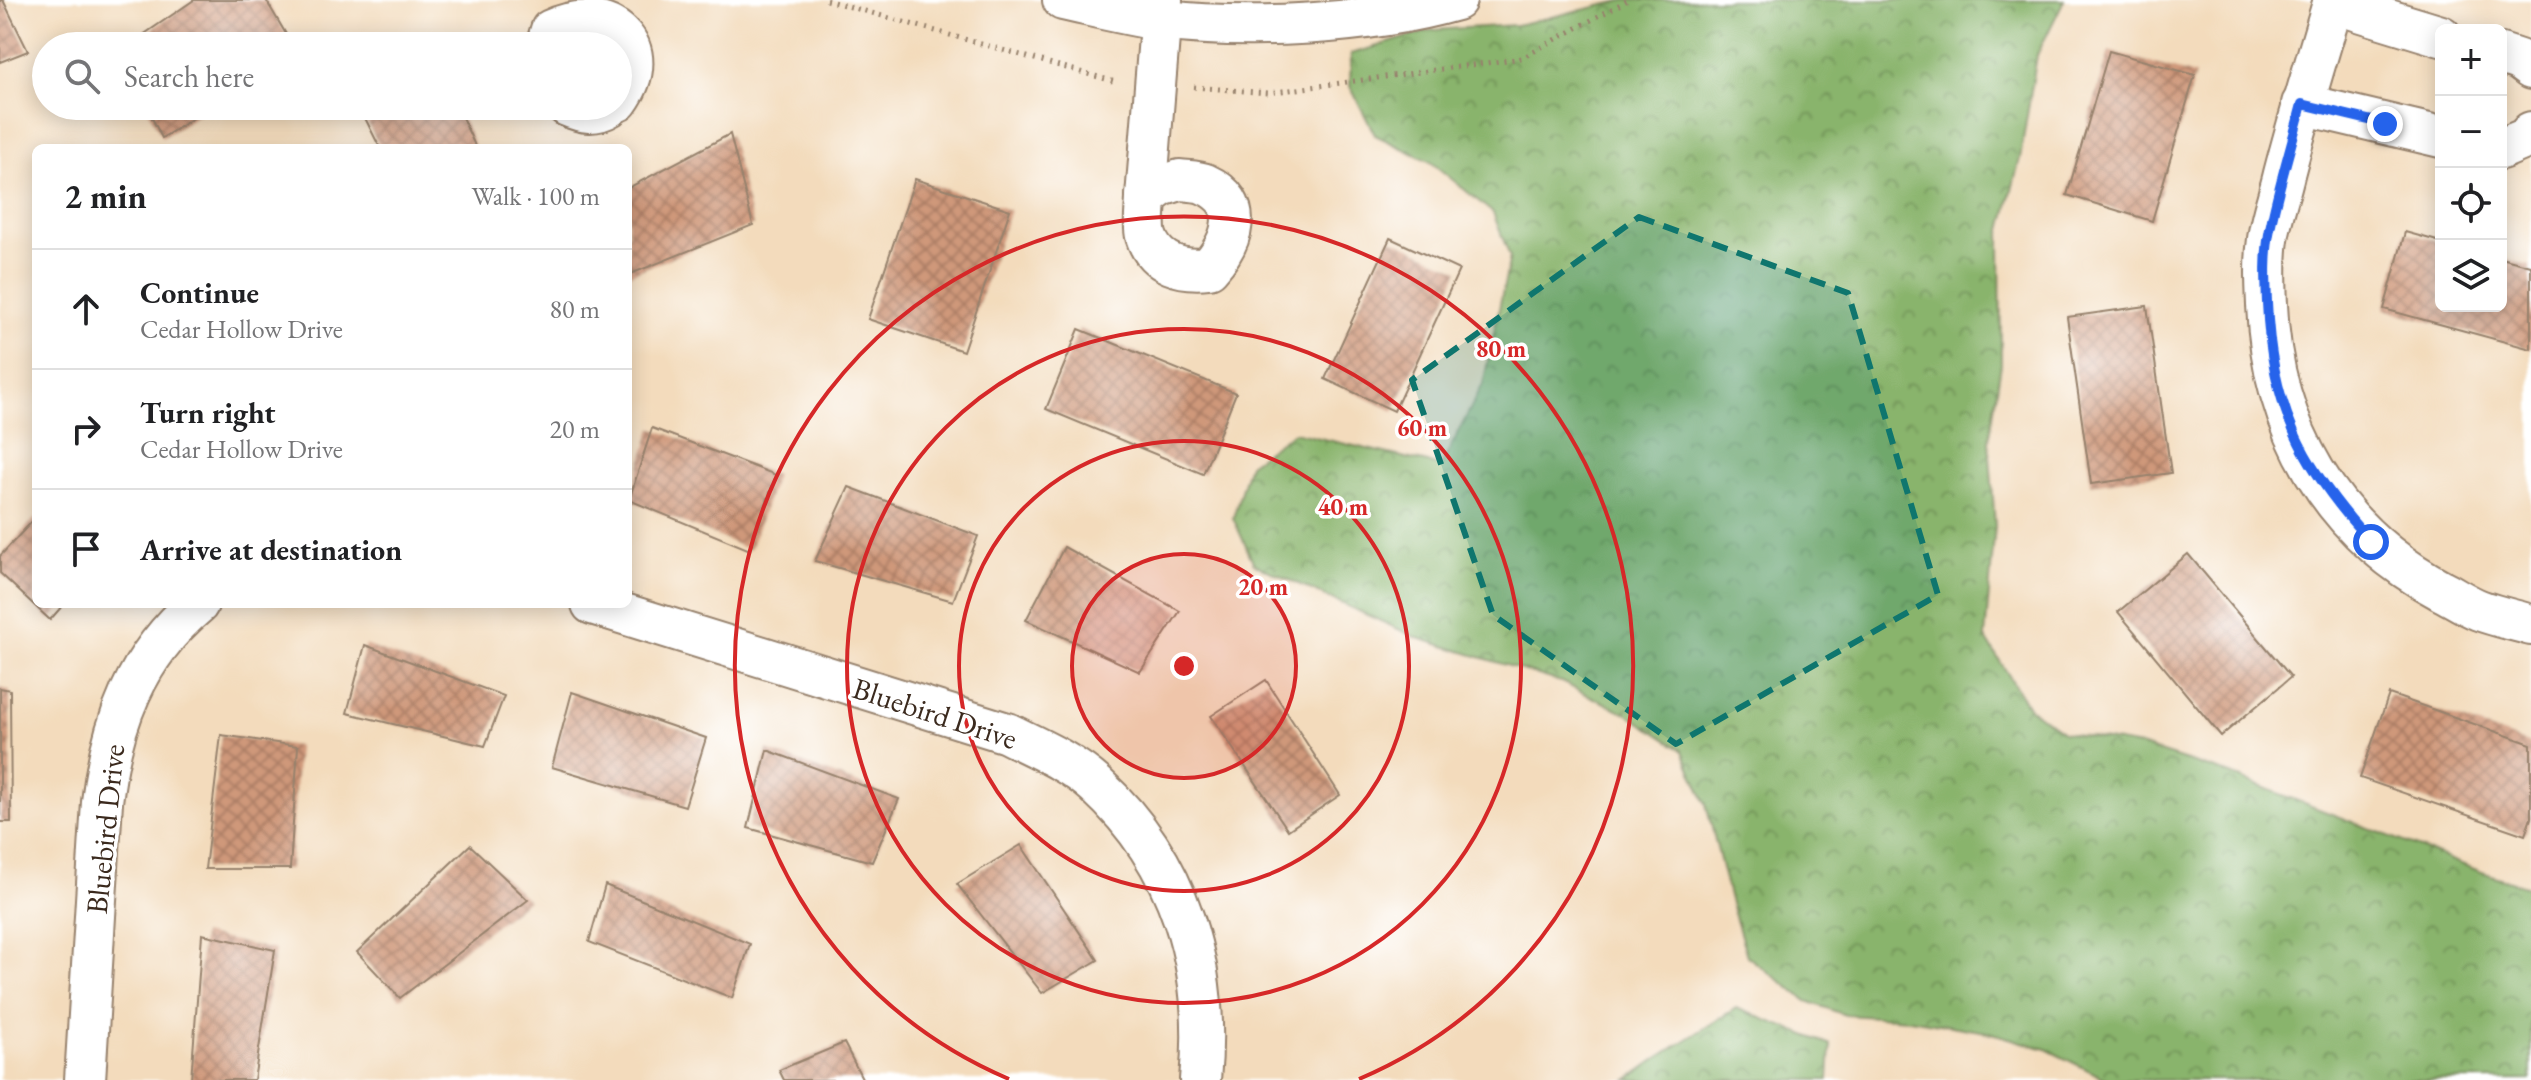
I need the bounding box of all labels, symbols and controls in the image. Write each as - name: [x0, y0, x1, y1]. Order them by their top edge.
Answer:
- map controls: [2435, 24, 2507, 312]
- button: +: [2435, 24, 2507, 96]
- search box: [32, 32, 632, 120]
- icon: search: [60, 54, 104, 98]
- text: Search here: [124, 57, 254, 96]
- button: −: [2435, 96, 2507, 168]
- route end: [2367, 106, 2403, 142]
- button: locate: [2435, 168, 2507, 240]
- text: 2 min: [64, 174, 147, 218]
- text: Walk · 100 m: [472, 179, 600, 213]
- button: layers: [2435, 240, 2507, 312]
- text: Continue: [140, 273, 259, 312]
- icon: ahead: [64, 287, 108, 331]
- text: 80 m: [550, 292, 600, 326]
- text: Cedar Hollow Drive: [140, 312, 343, 346]
- text: 80 m: [1476, 333, 1526, 364]
- text: Turn right: [140, 393, 276, 432]
- icon: right: [64, 407, 108, 451]
- text: 20 m: [550, 412, 600, 446]
- text: 60 m: [1397, 412, 1447, 443]
- text: Cedar Hollow Drive: [140, 432, 343, 466]
- text: 40 m: [1318, 491, 1368, 522]
- route start: [2353, 524, 2389, 560]
- icon: arrive: [64, 527, 108, 571]
- text: Arrive at destination: [140, 530, 402, 569]
- text: 20 m: [1238, 571, 1288, 602]
- centre of rings: [1170, 652, 1198, 680]
- street label: Bluebird Drive: [848, 668, 1022, 758]
- street label: Bluebird Drive: [77, 742, 133, 916]

